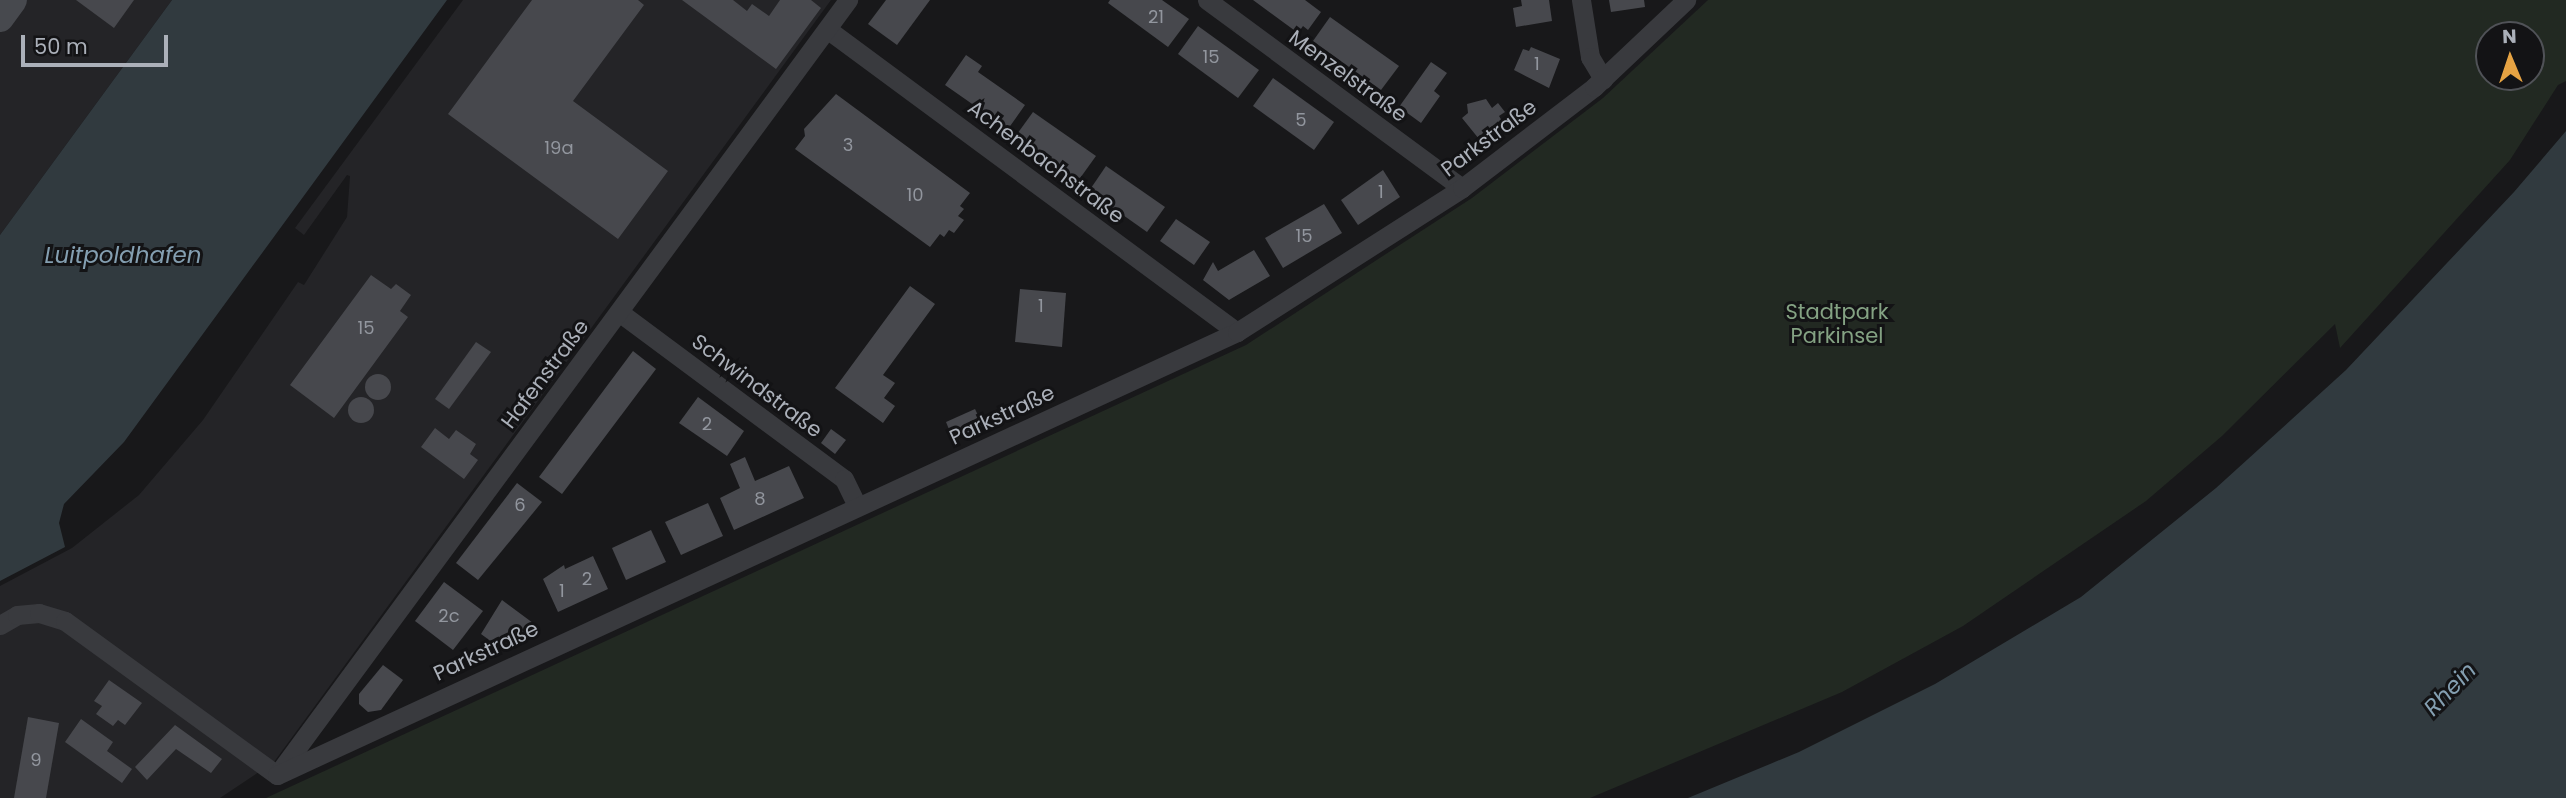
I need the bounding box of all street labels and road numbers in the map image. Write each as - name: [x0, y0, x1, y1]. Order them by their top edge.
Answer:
- street label: Menzelstraße: [1284, 25, 1412, 127]
- street label: Parkstraße: [1436, 94, 1542, 182]
- street label: Achenbachstraße: [963, 95, 1129, 229]
- street label: Hafenstraße: [496, 314, 594, 434]
- street label: Schwindstraße: [687, 329, 827, 443]
- street label: Parkstraße: [945, 380, 1059, 450]
- street label: Parkstraße: [429, 616, 543, 686]

